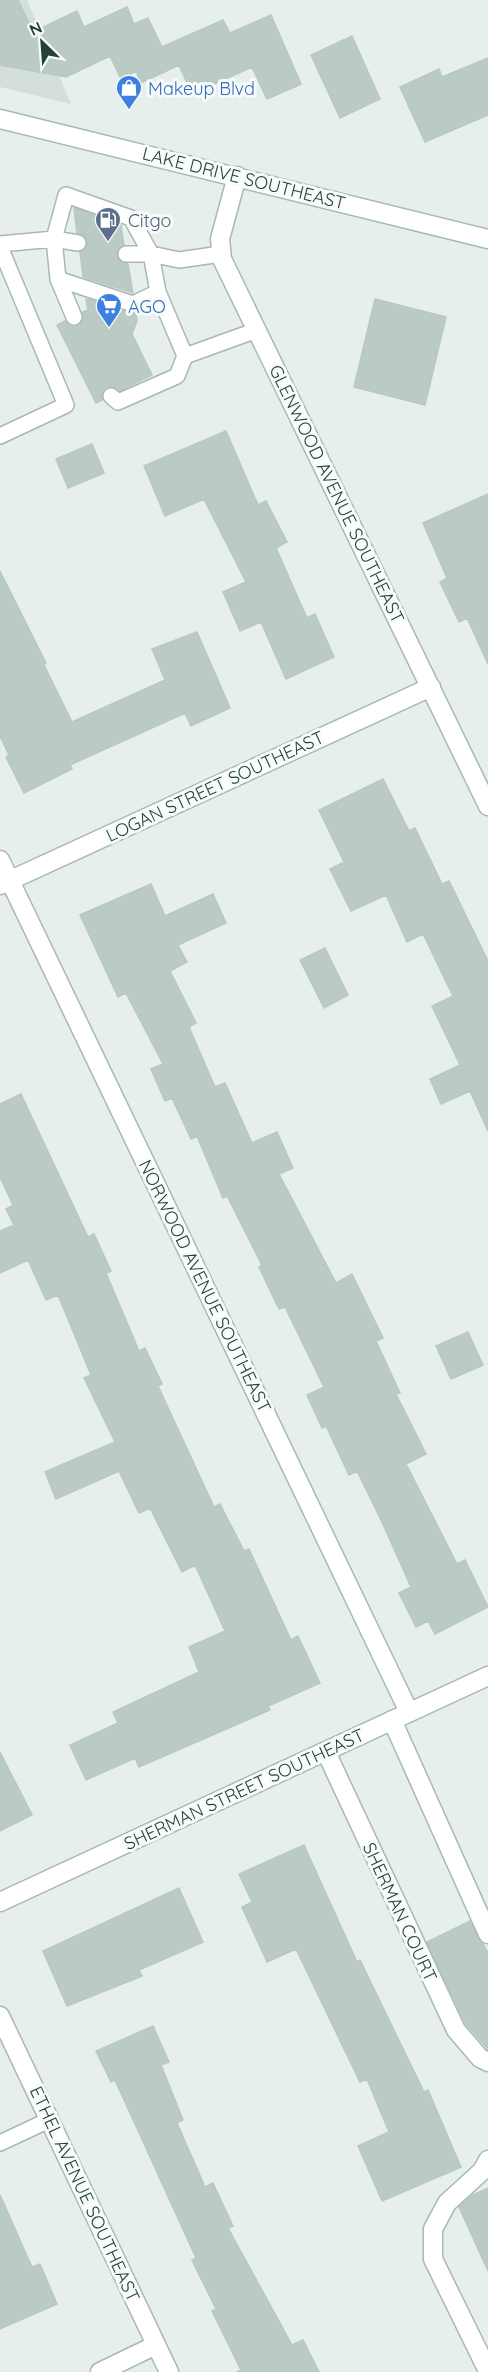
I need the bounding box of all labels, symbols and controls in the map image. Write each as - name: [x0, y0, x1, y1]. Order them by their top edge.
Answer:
- north arrow: [12, 12, 72, 72]
- text: N: [26, 17, 45, 40]
- shop icon: Makeup Blvd: [114, 73, 144, 111]
- place label: Makeup Blvd: [148, 77, 255, 100]
- street label: LAKE DRIVE SOUTHEAST: [140, 142, 348, 214]
- fuel station icon: Citgo: [93, 205, 123, 243]
- place label: Citgo: [128, 209, 171, 232]
- supermarket icon: AGO: [94, 291, 124, 329]
- place label: AGO: [128, 295, 166, 318]
- street label: GLENWOOD AVENUE SOUTHEAST: [264, 361, 410, 627]
- street label: LOGAN STREET SOUTHEAST: [102, 725, 328, 847]
- street label: NORWOOD AVENUE SOUTHEAST: [134, 1156, 276, 1416]
- street label: SHERMAN STREET SOUTHEAST: [120, 1723, 368, 1855]
- street label: SHERMAN COURT: [358, 1839, 442, 1985]
- street label: ETHEL AVENUE SOUTHEAST: [25, 2082, 145, 2306]

